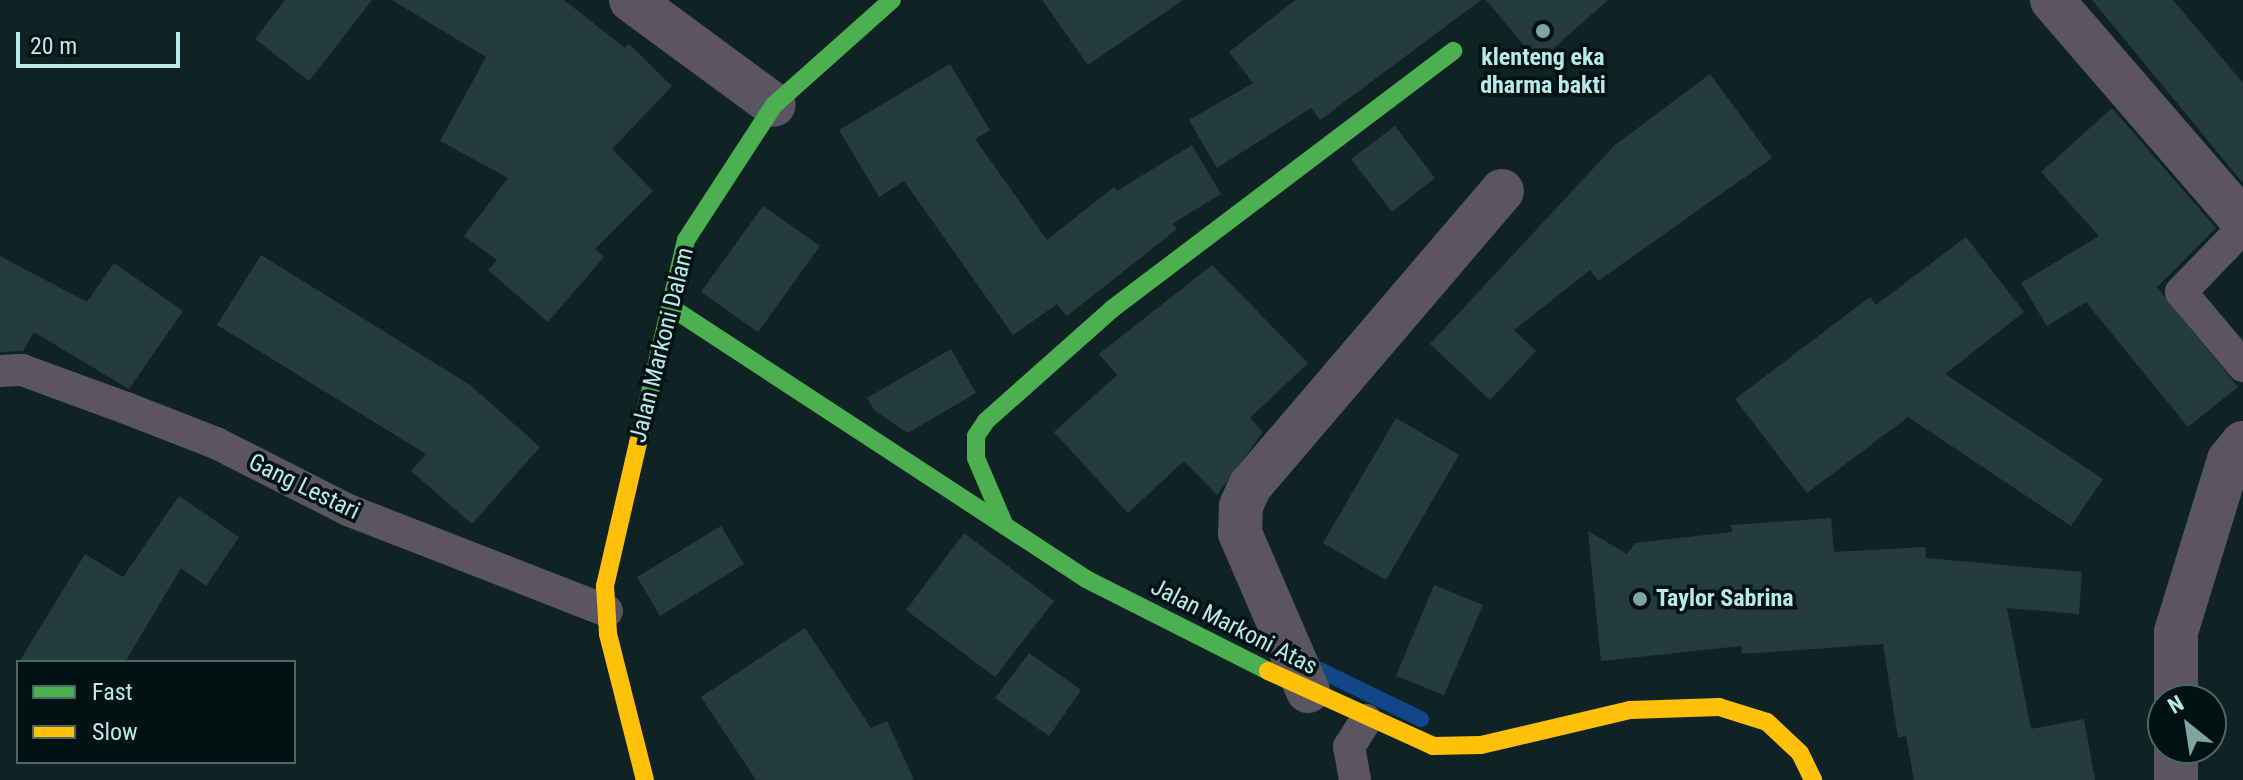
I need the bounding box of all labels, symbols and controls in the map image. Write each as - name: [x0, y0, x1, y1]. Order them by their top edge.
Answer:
- scale bar: [20, 16, 184, 66]
- marker: klenteng eka dharma bakti: [1534, 22, 1552, 40]
- text: 20 m: [30, 32, 77, 60]
- place label: klenteng eka dharma bakti: [1480, 44, 1606, 100]
- street label: Jalan Markoni Dalam: [624, 245, 700, 445]
- street label: Gang Lestari: [244, 448, 364, 526]
- street label: Jalan Markoni Atas: [1146, 573, 1322, 681]
- place label: Taylor Sabrina: [1656, 585, 1794, 613]
- marker: Taylor Sabrina: [1631, 590, 1649, 608]
- legend: [16, 660, 296, 764]
- text: Fast: [92, 678, 133, 706]
- north arrow: [2147, 684, 2227, 764]
- text: N: [2164, 690, 2188, 719]
- text: Slow: [92, 718, 138, 746]

